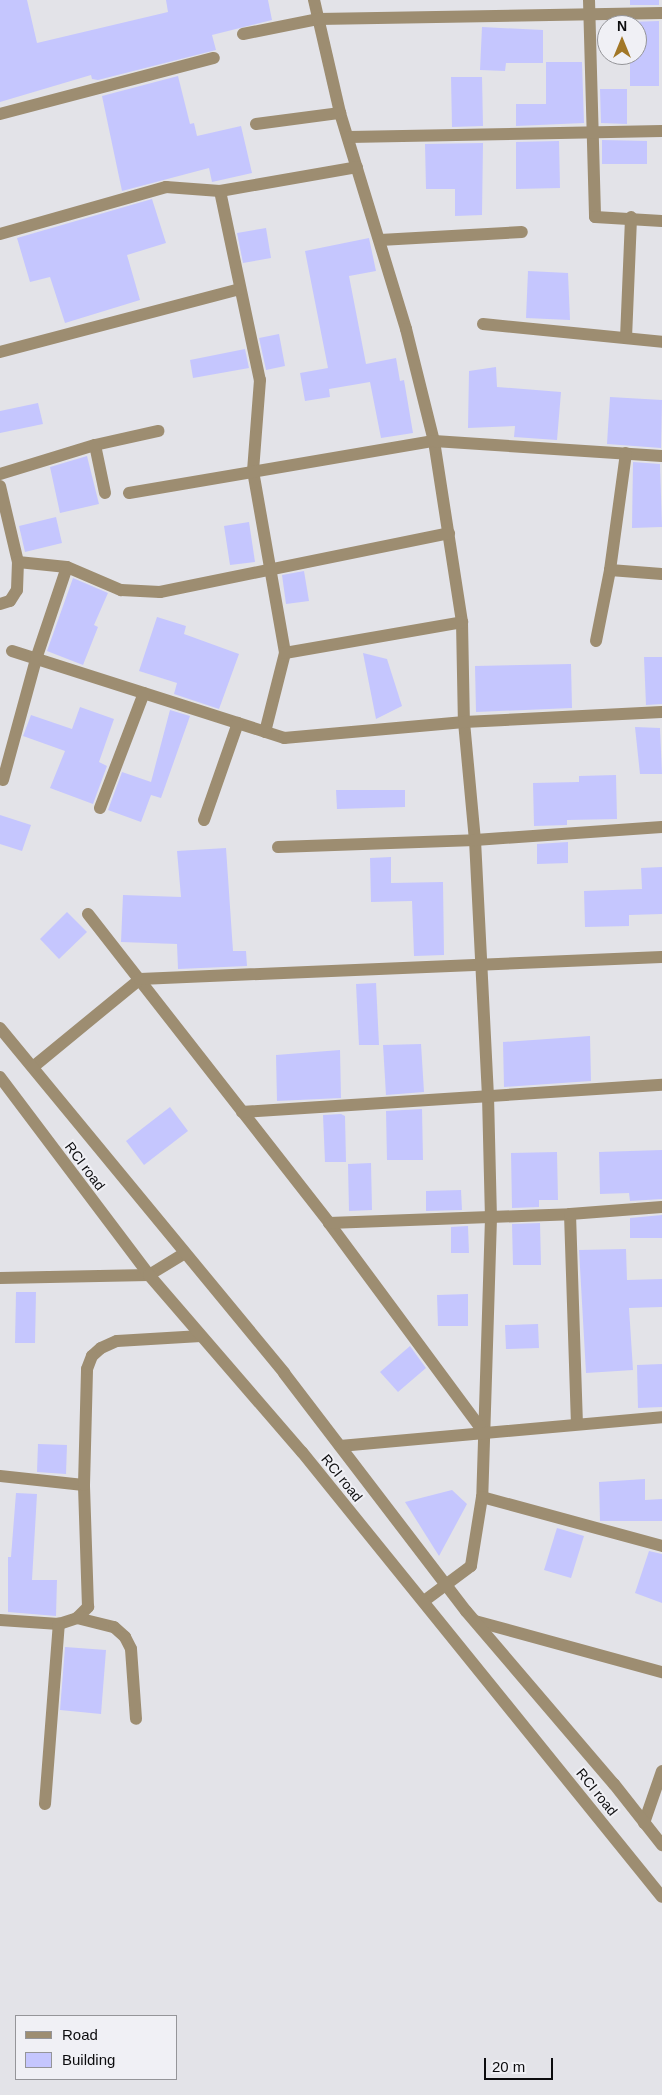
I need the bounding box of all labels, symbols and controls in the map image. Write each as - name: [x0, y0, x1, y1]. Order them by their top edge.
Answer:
- north arrow: [597, 15, 647, 65]
- text: N: [617, 18, 627, 34]
- street label: RCI road: [61, 1139, 109, 1193]
- street label: RCI road: [318, 1451, 366, 1505]
- street label: RCI road: [573, 1765, 621, 1819]
- legend: [15, 2015, 178, 2080]
- text: Road: [62, 2026, 98, 2043]
- scale bar: [487, 2048, 556, 2080]
- text: Building: [62, 2051, 115, 2068]
- text: 20 m: [492, 2058, 525, 2075]

